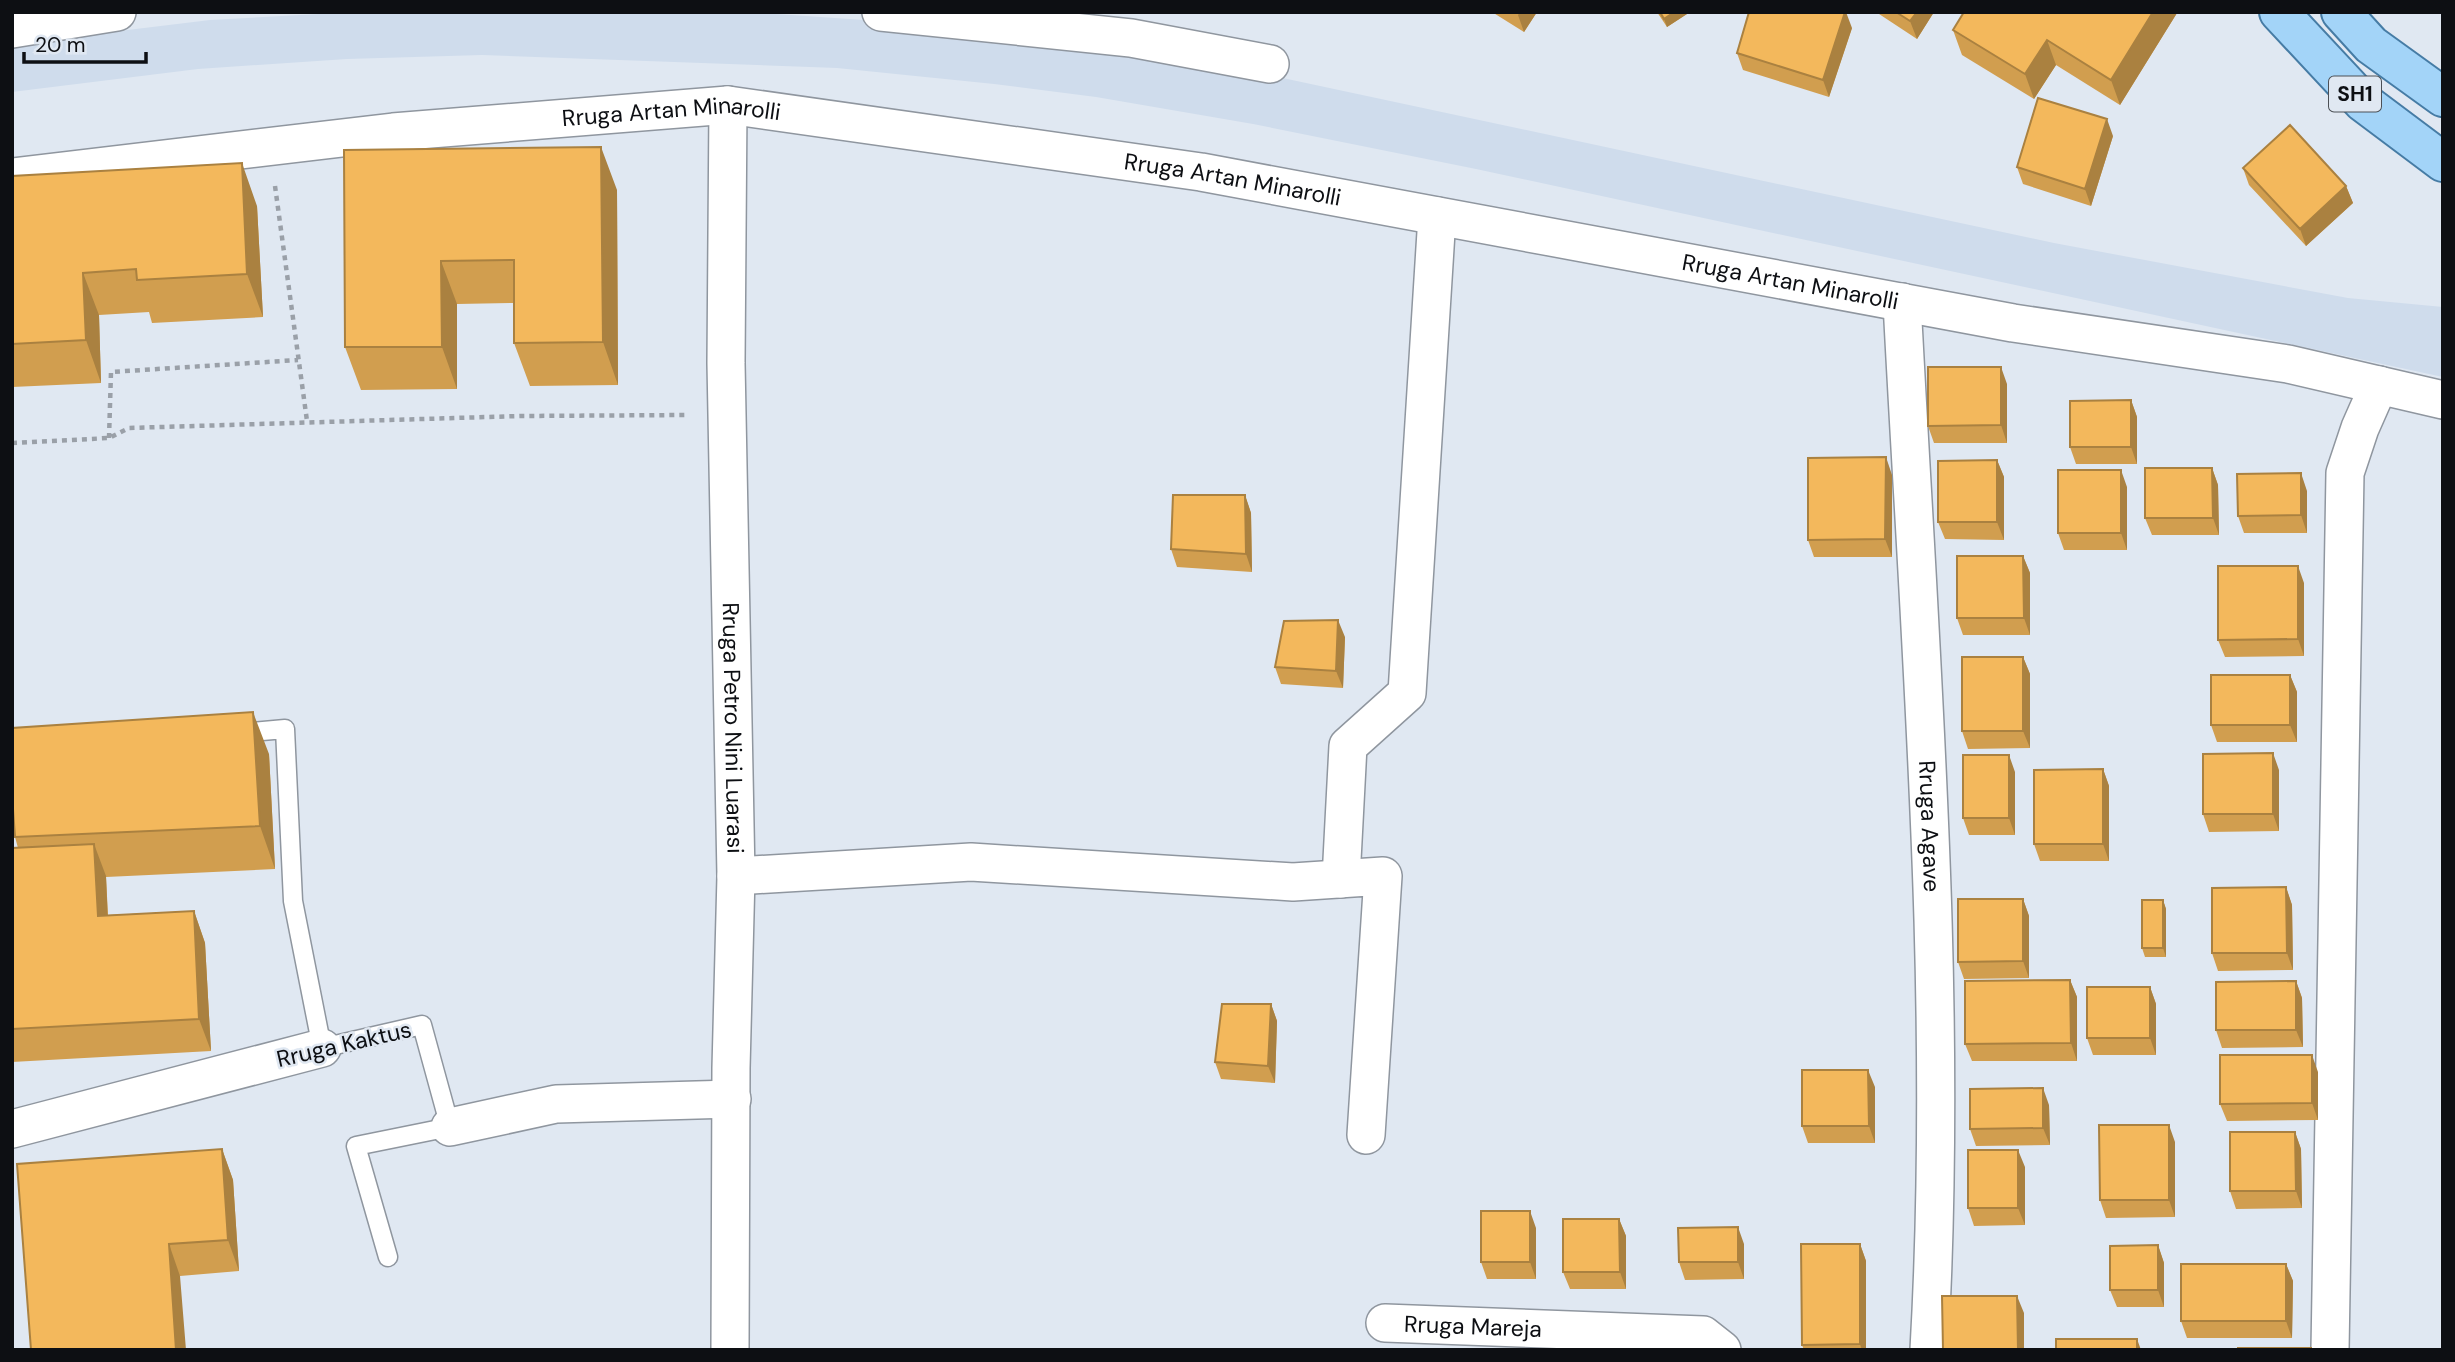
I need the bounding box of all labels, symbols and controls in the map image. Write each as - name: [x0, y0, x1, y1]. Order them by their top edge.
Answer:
- scale bar: [24, 21, 147, 65]
- text: 20 m: [35, 31, 86, 59]
- road number: SH1: [2329, 76, 2381, 112]
- street label: Rruga Artan Minarolli: [561, 90, 783, 133]
- street label: Rruga Artan Minarolli: [1122, 146, 1344, 213]
- street label: Rruga Artan Minarolli: [1680, 247, 1901, 316]
- street label: Rruga Petro Nini Luarasi: [716, 602, 751, 854]
- street label: Rruga Agave: [1912, 760, 1947, 893]
- street label: Rruga Kaktus: [274, 1014, 414, 1074]
- street label: Rruga Mareja: [1403, 1309, 1542, 1344]

